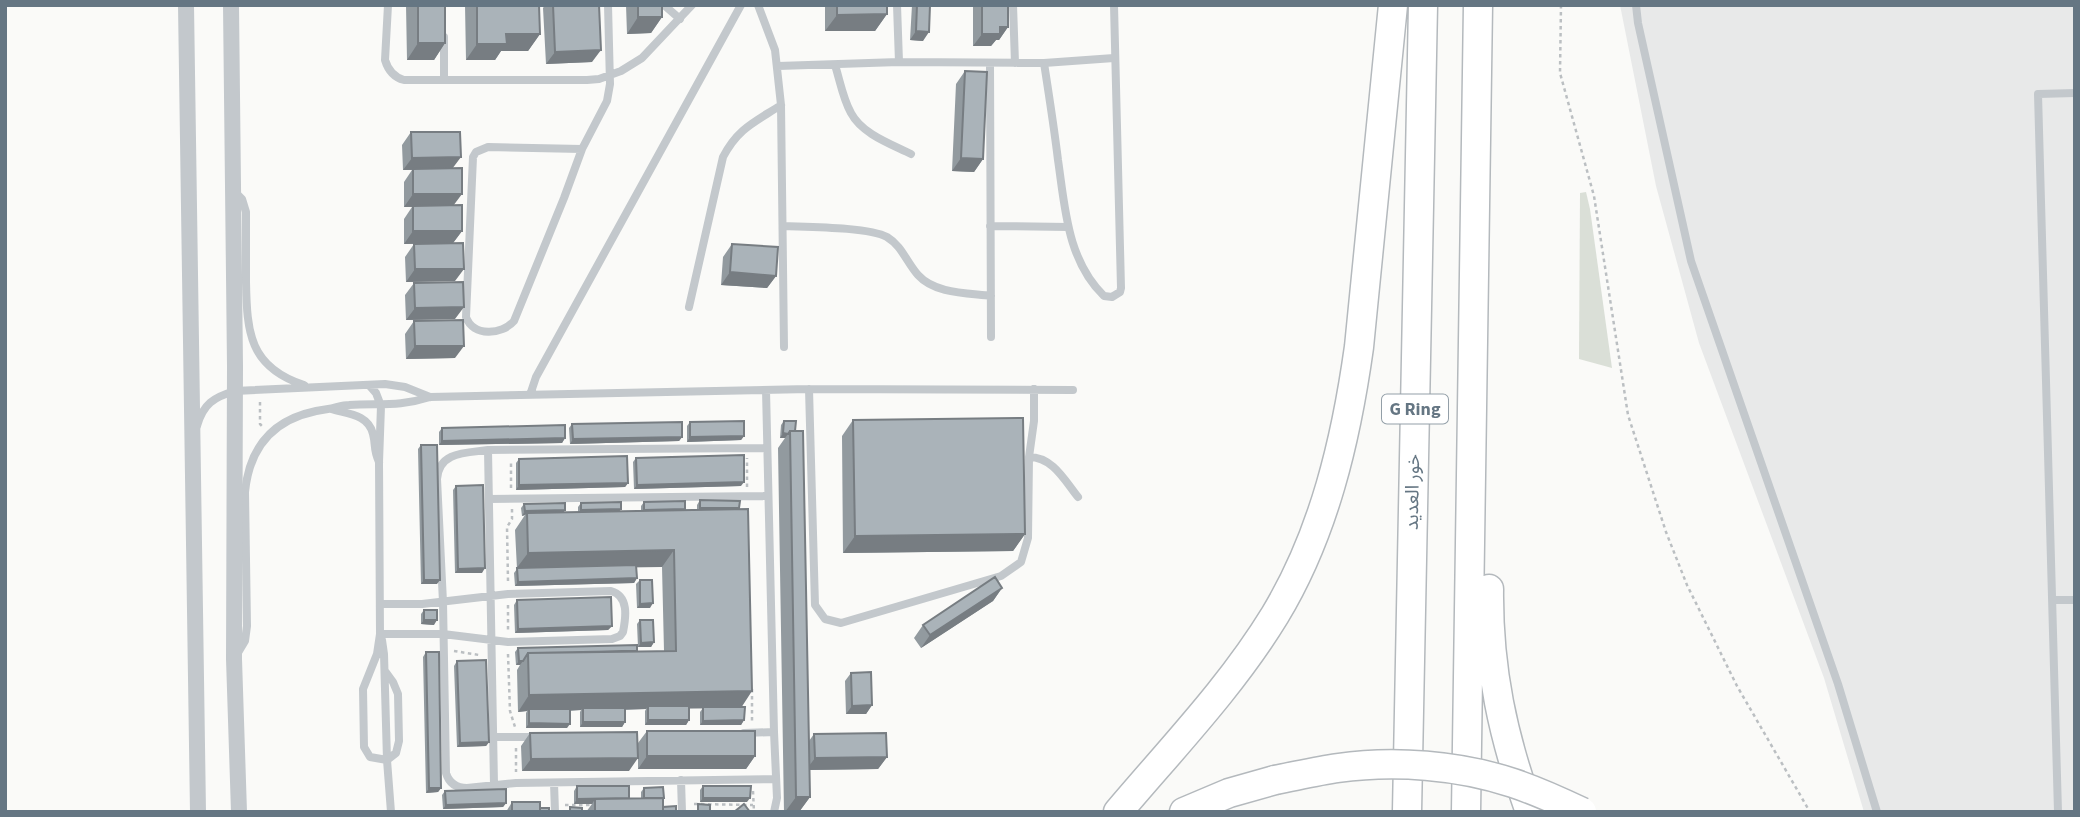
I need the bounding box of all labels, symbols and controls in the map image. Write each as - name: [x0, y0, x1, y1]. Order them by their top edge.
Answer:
- road number: G Ring: [1382, 394, 1448, 424]
- street label: خور العديد: [1399, 454, 1427, 530]

